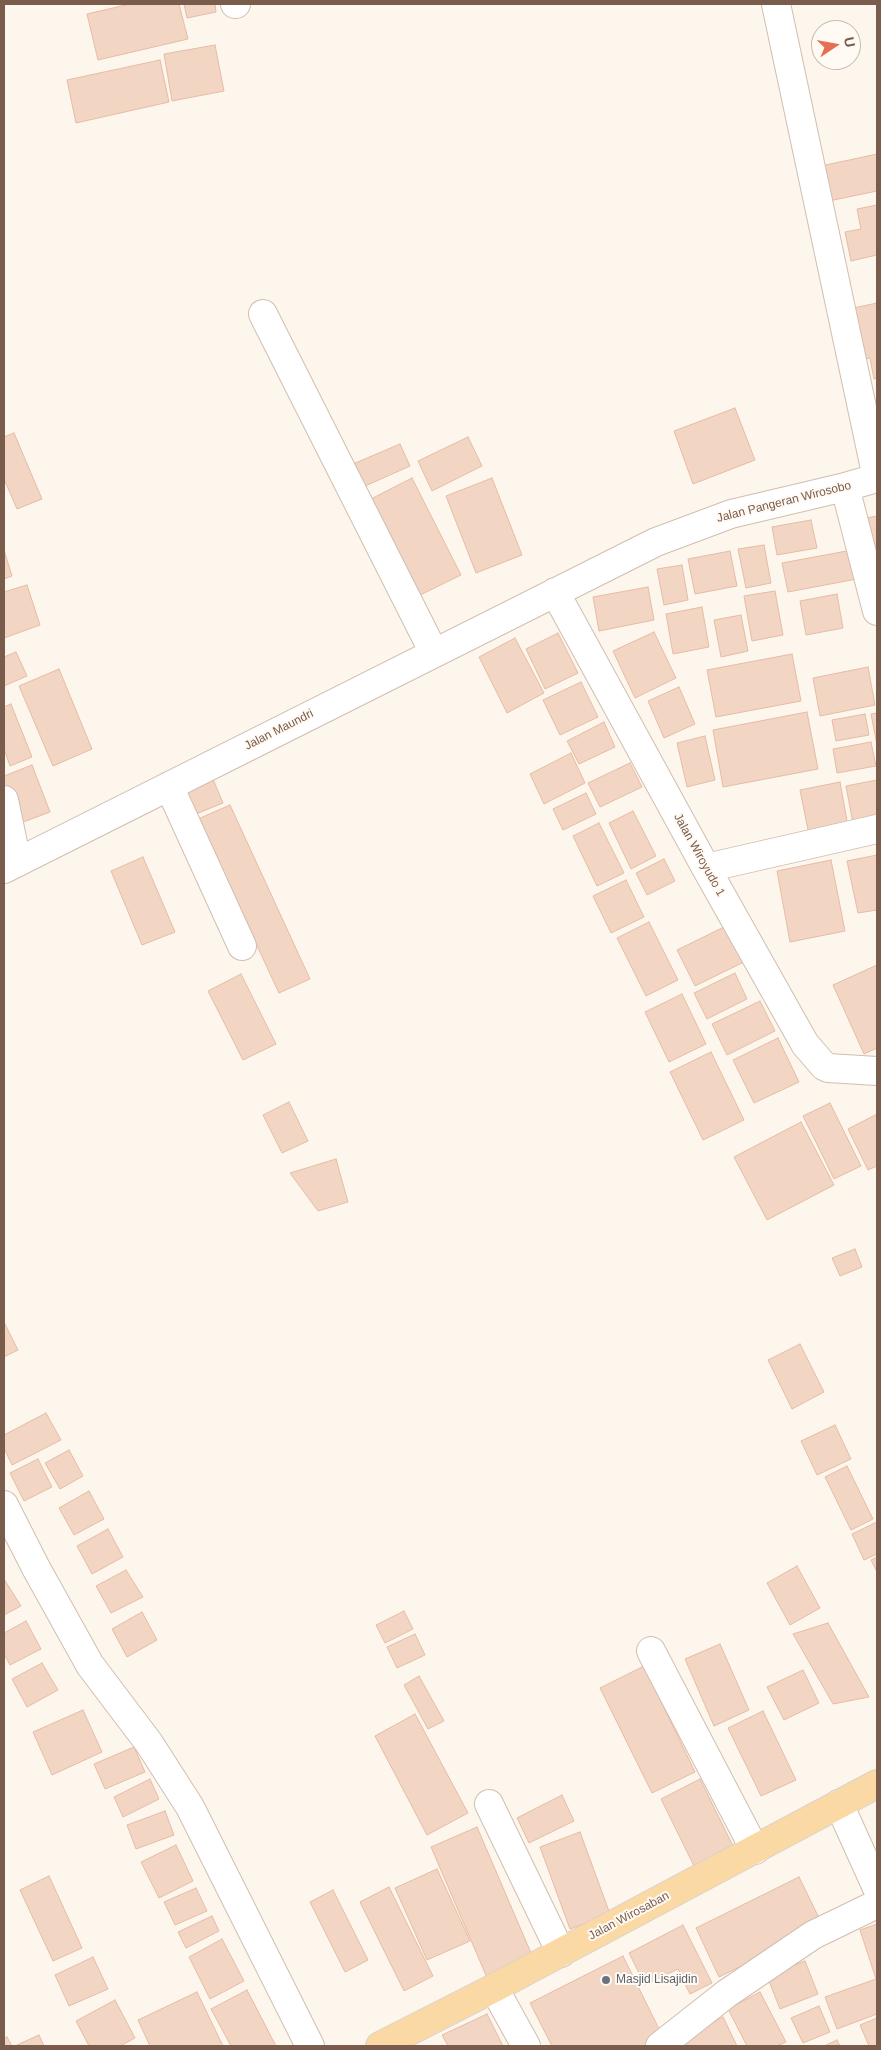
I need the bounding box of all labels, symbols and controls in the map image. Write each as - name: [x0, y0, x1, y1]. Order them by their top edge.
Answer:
- north arrow: [811, 20, 861, 70]
- text: U: [841, 35, 859, 49]
- street label: Jalan Pangeran Wirosobo: [715, 478, 853, 526]
- street label: Jalan Maundri: [242, 706, 316, 754]
- street label: Jalan Wiroyudo 1: [670, 811, 728, 899]
- street label: Jalan Wirosaban: [586, 1889, 672, 1943]
- place label: Masjid Lisajidin: [616, 1973, 697, 1987]
- marker: Masjid Lisajidin: [600, 1974, 612, 1986]

